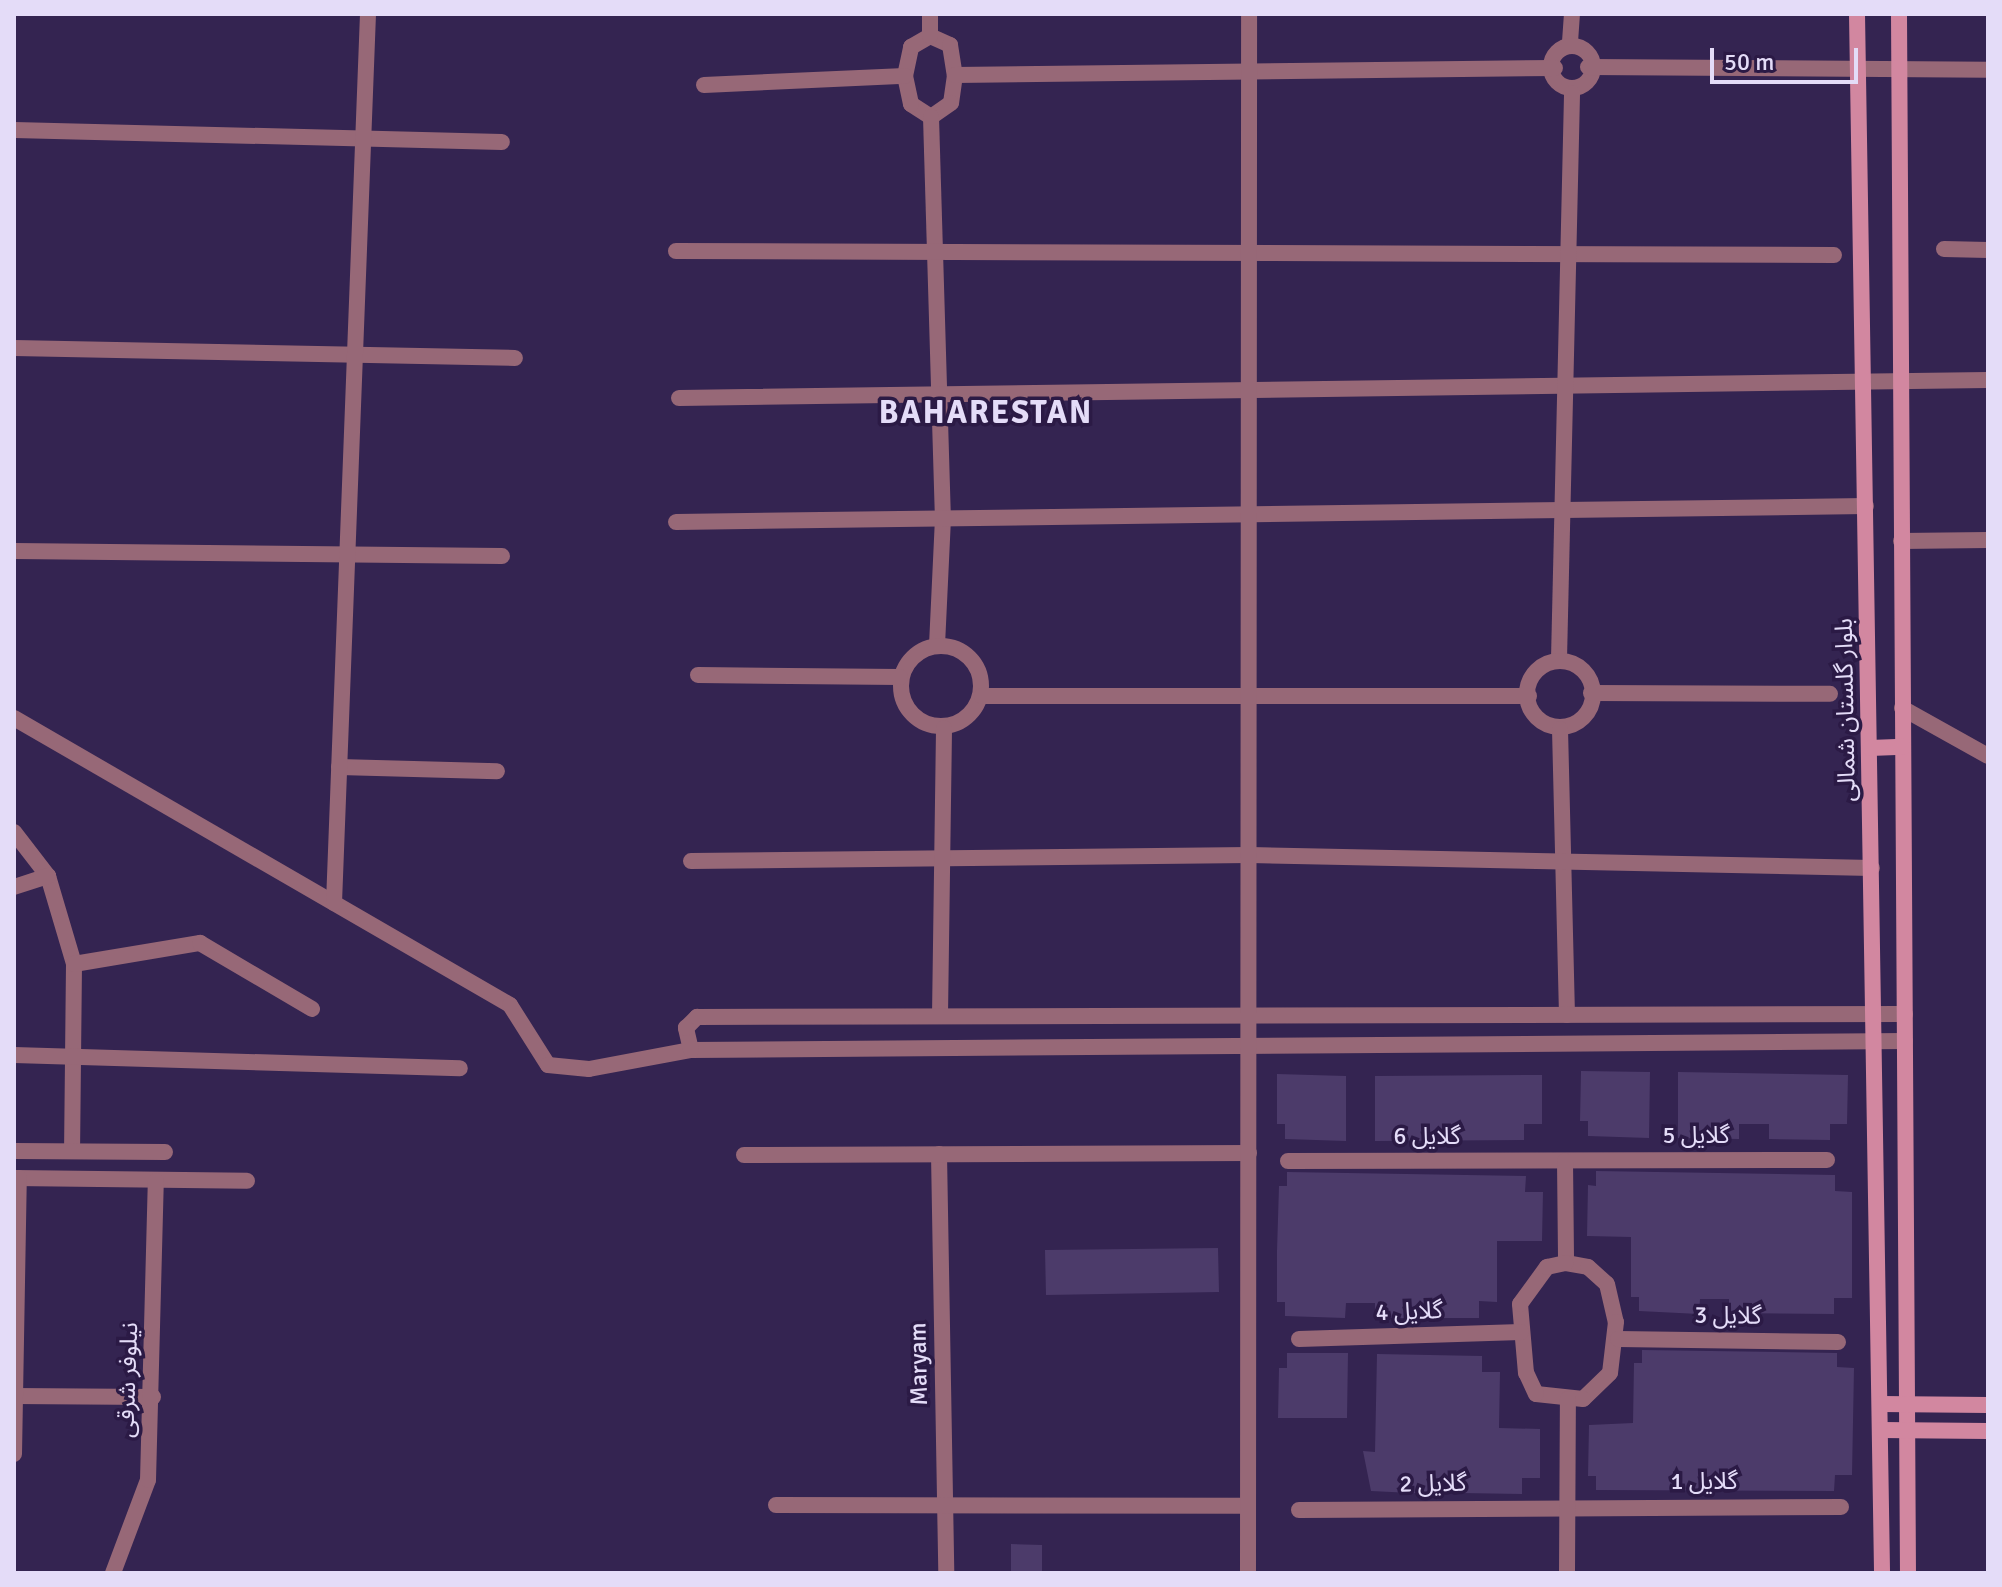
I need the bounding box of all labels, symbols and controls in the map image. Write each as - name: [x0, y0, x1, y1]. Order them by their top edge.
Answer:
- scale bar: [1714, 32, 1862, 82]
- text: 50 m: [1724, 47, 1774, 77]
- district label: BAHARESTAN: [879, 394, 1093, 432]
- street label: بلوار گلستان شمالی: [1830, 618, 1862, 802]
- street label: گلایل 5: [1662, 1122, 1730, 1150]
- street label: گلایل 6: [1393, 1123, 1461, 1151]
- street label: گلایل 4: [1375, 1296, 1443, 1328]
- street label: گلایل 3: [1694, 1301, 1762, 1331]
- street label: نیلوفر شرقی: [112, 1322, 144, 1438]
- street label: Maryam: [904, 1322, 934, 1406]
- street label: گلایل 1: [1670, 1468, 1738, 1496]
- street label: گلایل 2: [1399, 1469, 1467, 1499]

